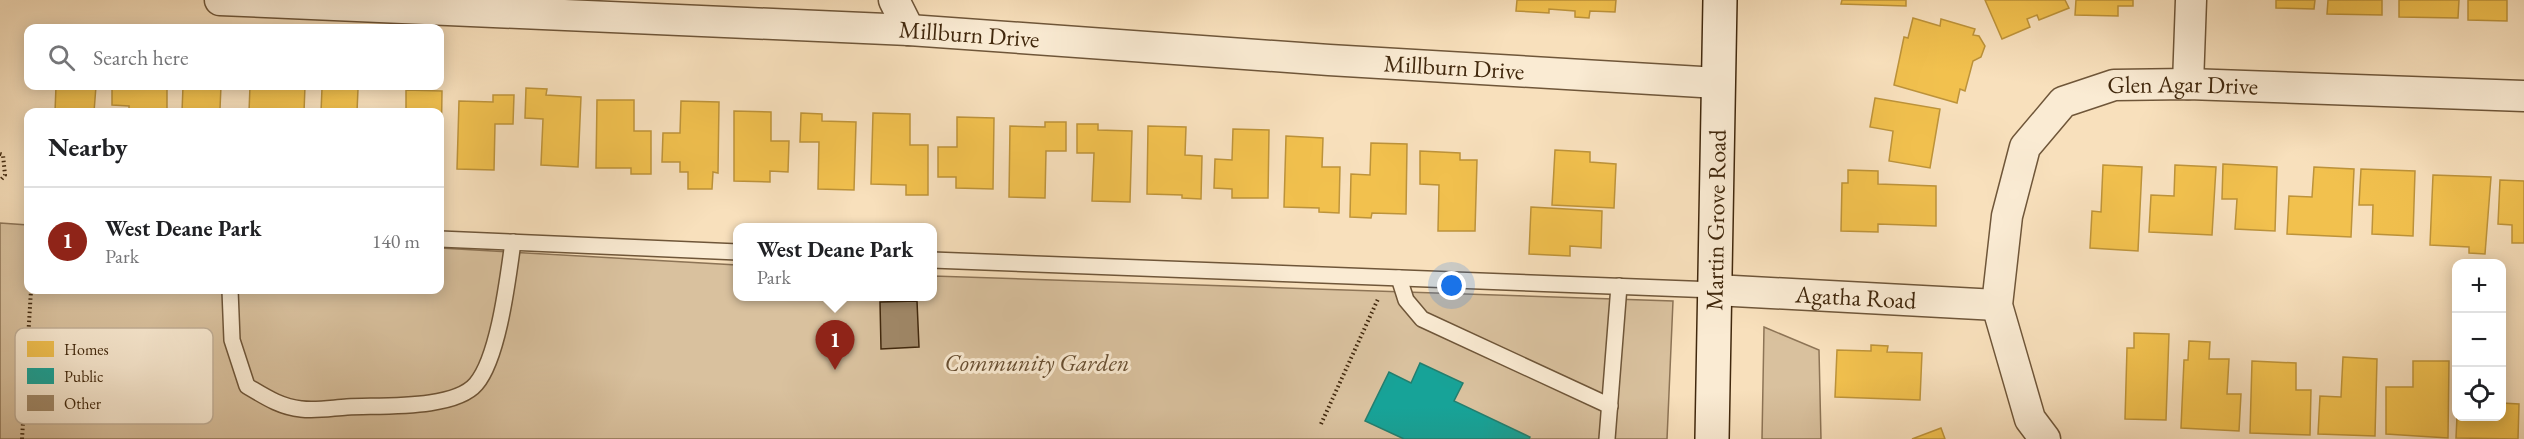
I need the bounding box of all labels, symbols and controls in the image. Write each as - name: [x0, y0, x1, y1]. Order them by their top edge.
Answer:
- street label: Millburn Drive: [898, 13, 1041, 54]
- search box: [24, 24, 444, 90]
- icon: search: [45, 41, 78, 74]
- text: Search here: [93, 43, 188, 72]
- street label: Millburn Drive: [1383, 47, 1525, 87]
- street label: Glen Agar Drive: [2107, 68, 2259, 101]
- street label: Martin Grove Road: [1698, 128, 1733, 311]
- text: Nearby: [48, 130, 128, 164]
- text: West Deane Park: [105, 214, 262, 243]
- popup: [733, 223, 937, 301]
- text: 1: [62, 228, 73, 254]
- text: 140 m: [372, 228, 420, 254]
- text: West Deane Park: [757, 235, 913, 264]
- text: Park: [105, 243, 139, 269]
- map controls: [2452, 259, 2506, 421]
- button: +: [2452, 259, 2506, 313]
- text: Park: [757, 264, 791, 290]
- your location: [1437, 271, 1466, 300]
- street label: Agatha Road: [1793, 278, 1918, 316]
- button: −: [2452, 313, 2506, 367]
- pin: 1: [816, 320, 854, 370]
- legend: [15, 328, 213, 424]
- text: Homes: [64, 339, 109, 360]
- park label: Community Garden: [945, 347, 1129, 378]
- text: Public: [64, 366, 104, 387]
- button: locate: [2452, 367, 2506, 421]
- text: Other: [64, 393, 102, 414]

